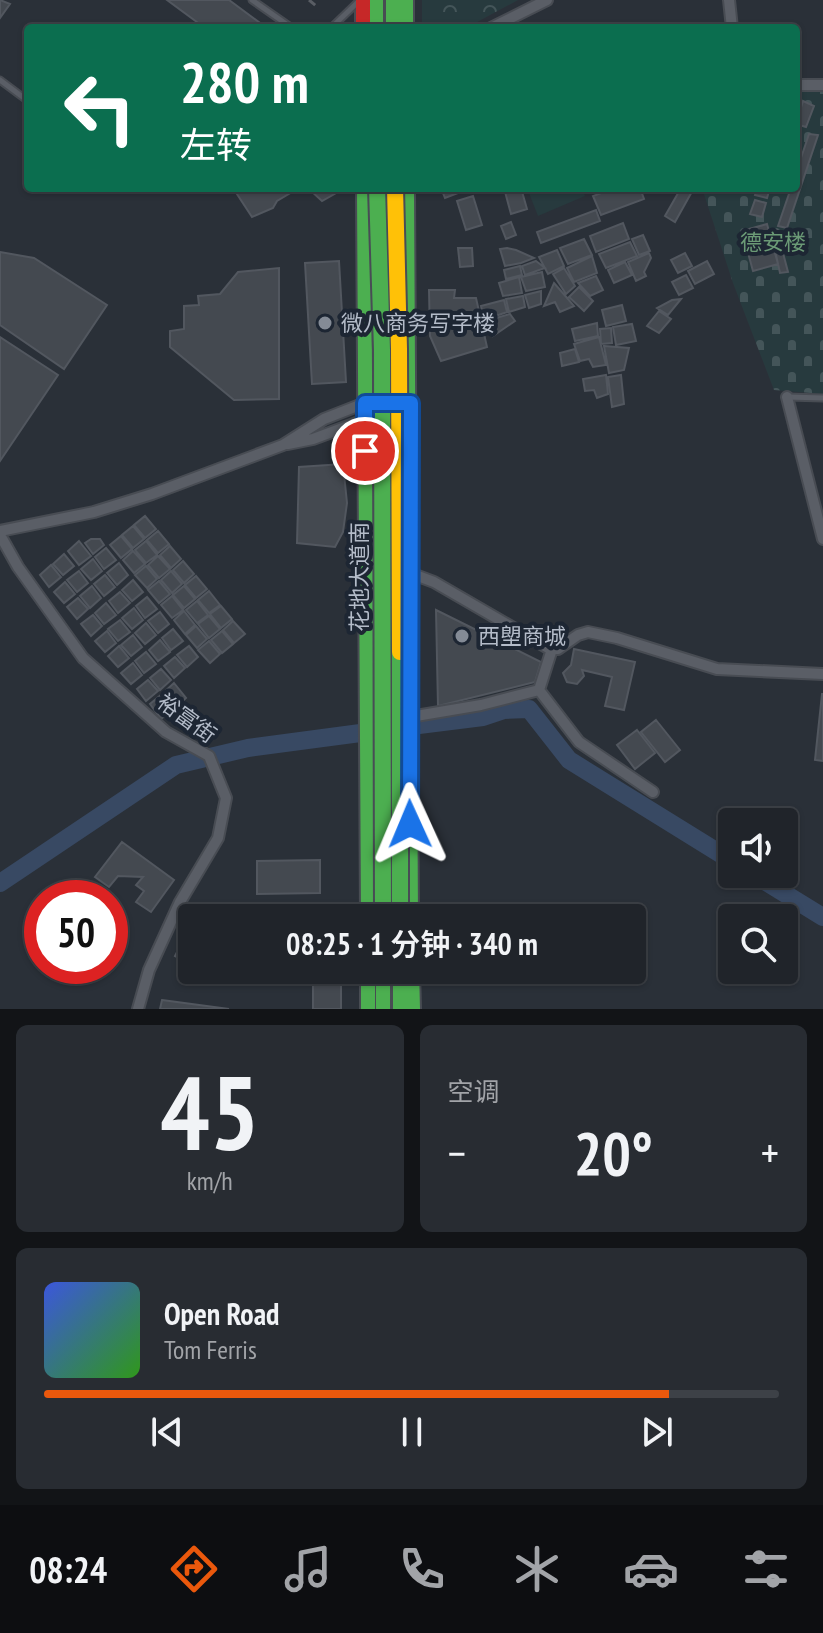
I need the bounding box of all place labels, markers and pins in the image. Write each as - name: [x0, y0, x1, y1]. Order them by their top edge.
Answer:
- place label: 微八商务写字楼: [341, 309, 495, 337]
- marker: 微八商务写字楼: [316, 314, 334, 332]
- pin: [331, 417, 399, 485]
- place label: 西塱商城: [478, 622, 566, 650]
- marker: 西塱商城: [453, 627, 471, 645]

